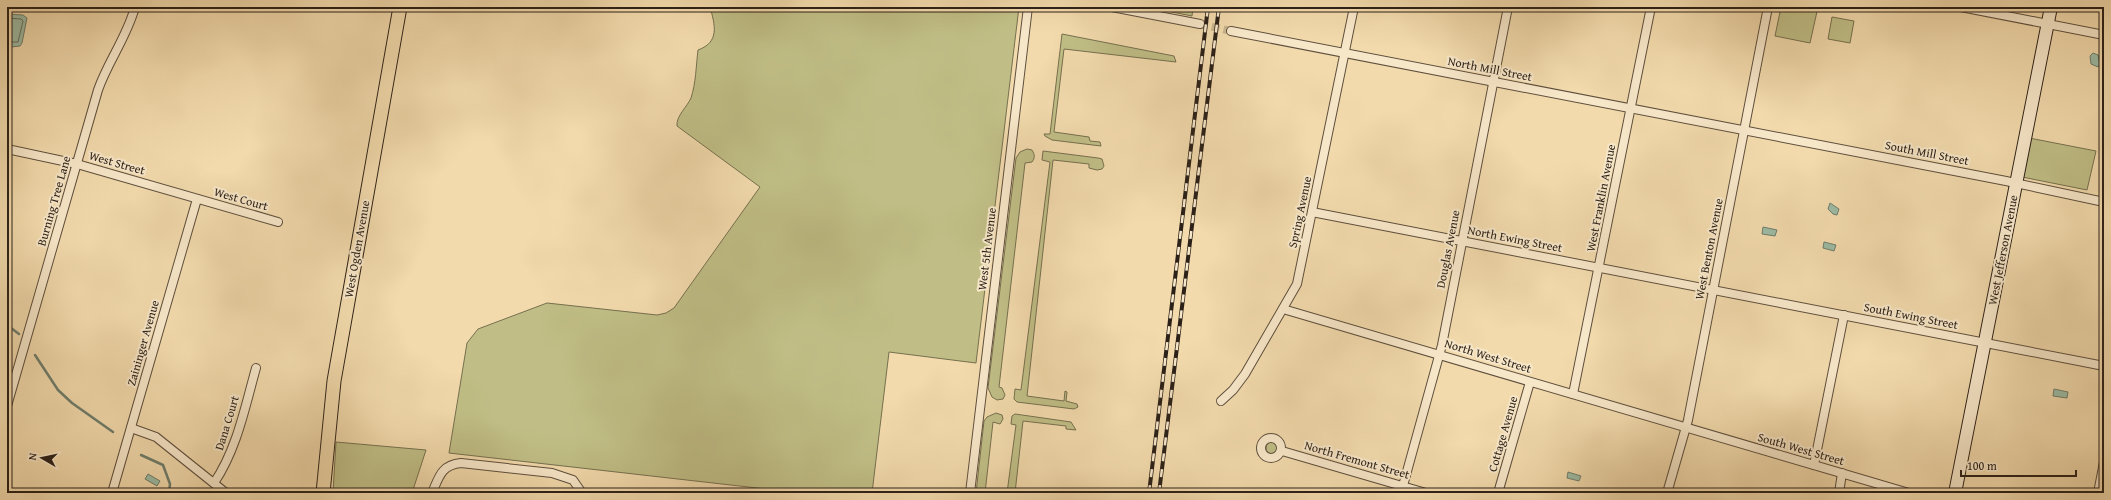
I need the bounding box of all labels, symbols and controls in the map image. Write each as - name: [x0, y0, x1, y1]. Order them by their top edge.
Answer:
- street label: North Mill Street: [1447, 52, 1534, 85]
- street label: South Mill Street: [1884, 136, 1971, 169]
- street label: West Franklin Avenue: [1582, 142, 1619, 253]
- street label: West Street: [87, 146, 148, 179]
- street label: Burning Tree Lane: [33, 153, 75, 248]
- street label: Spring Avenue: [1284, 174, 1315, 249]
- street label: West Court: [212, 183, 271, 215]
- street label: West Jefferson Avenue: [1983, 193, 2022, 306]
- street label: West Benton Avenue: [1690, 196, 1727, 301]
- street label: West Ogden Avenue: [340, 199, 373, 299]
- street label: West 5th Avenue: [973, 206, 1000, 291]
- street label: Douglas Avenue: [1432, 208, 1463, 289]
- street label: North Ewing Street: [1466, 221, 1565, 256]
- street label: Zaininger Avenue: [122, 298, 163, 388]
- street label: South Ewing Street: [1862, 298, 1960, 333]
- street label: North West Street: [1443, 334, 1534, 377]
- street label: Dana Court: [210, 393, 243, 452]
- street label: Cottage Avenue: [1484, 394, 1522, 474]
- street label: South West Street: [1756, 428, 1847, 469]
- street label: North Fremont Street: [1303, 436, 1412, 483]
- north arrow: [22, 438, 62, 478]
- text: N: [24, 451, 41, 461]
- scale bar: [1961, 452, 2076, 478]
- text: 100 m: [1967, 457, 1997, 474]

